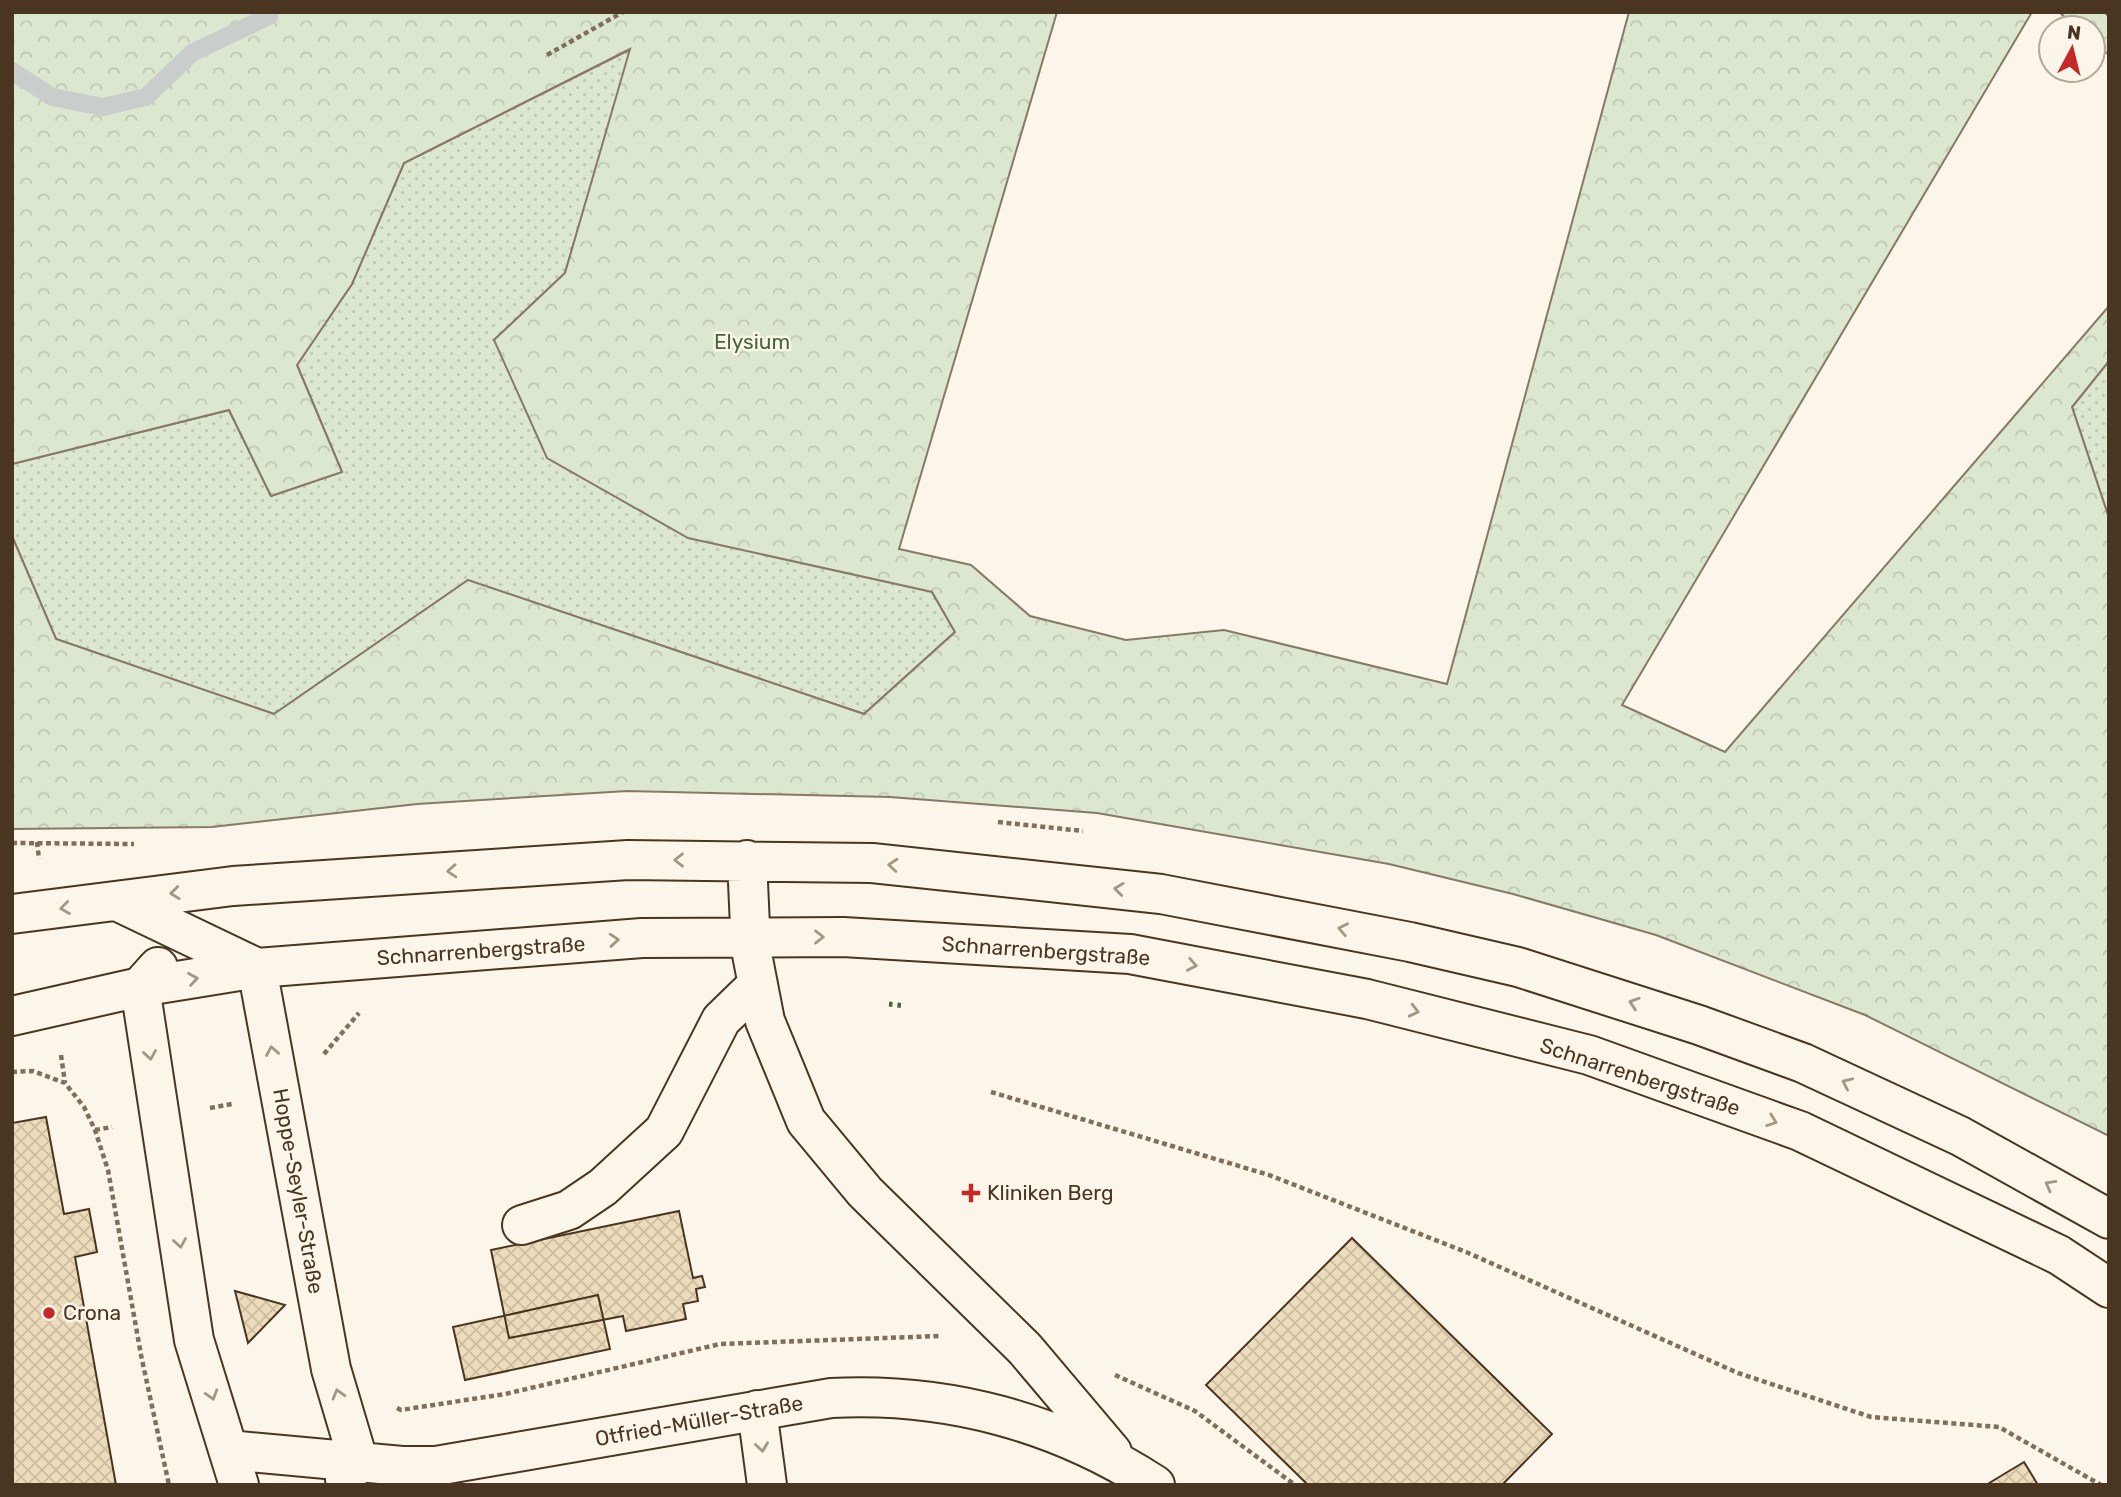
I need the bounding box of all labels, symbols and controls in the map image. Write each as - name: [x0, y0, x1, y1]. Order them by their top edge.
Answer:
- north arrow: [2037, 14, 2107, 84]
- text: N: [2066, 20, 2082, 45]
- park label: Elysium: [714, 329, 790, 354]
- one-way arrow: [673, 852, 683, 868]
- one-way arrow: [887, 858, 898, 873]
- one-way arrow: [446, 864, 457, 879]
- one-way arrow: [1113, 881, 1125, 896]
- one-way arrow: [169, 886, 181, 901]
- one-way arrow: [59, 901, 70, 916]
- one-way arrow: [1337, 923, 1349, 938]
- one-way arrow: [814, 929, 824, 945]
- street label: Schnarrenbergstraße: [376, 931, 586, 970]
- street label: Schnarrenbergstraße: [941, 931, 1151, 970]
- one-way arrow: [609, 933, 620, 948]
- one-way arrow: [1186, 957, 1198, 972]
- one-way arrow: [187, 972, 199, 987]
- one-way arrow: [1628, 997, 1641, 1011]
- one-way arrow: [1408, 1003, 1420, 1017]
- street label: Schnarrenbergstraße: [1537, 1032, 1743, 1121]
- one-way arrow: [265, 1045, 280, 1057]
- one-way arrow: [143, 1049, 158, 1061]
- one-way arrow: [1841, 1077, 1854, 1091]
- street label: Hoppe-Seyler-Straße: [268, 1086, 329, 1296]
- one-way arrow: [1765, 1113, 1777, 1127]
- place label: Kliniken Berg: [987, 1180, 1114, 1205]
- one-way arrow: [2045, 1180, 2057, 1193]
- marker: Kliniken Berg: [961, 1183, 981, 1203]
- one-way arrow: [172, 1238, 187, 1249]
- place label: Crona: [63, 1300, 121, 1325]
- marker: Crona: [41, 1305, 57, 1321]
- one-way arrow: [204, 1388, 218, 1401]
- one-way arrow: [332, 1389, 347, 1401]
- street label: Otfried-Müller-Straße: [593, 1390, 805, 1451]
- one-way arrow: [754, 1441, 769, 1453]

